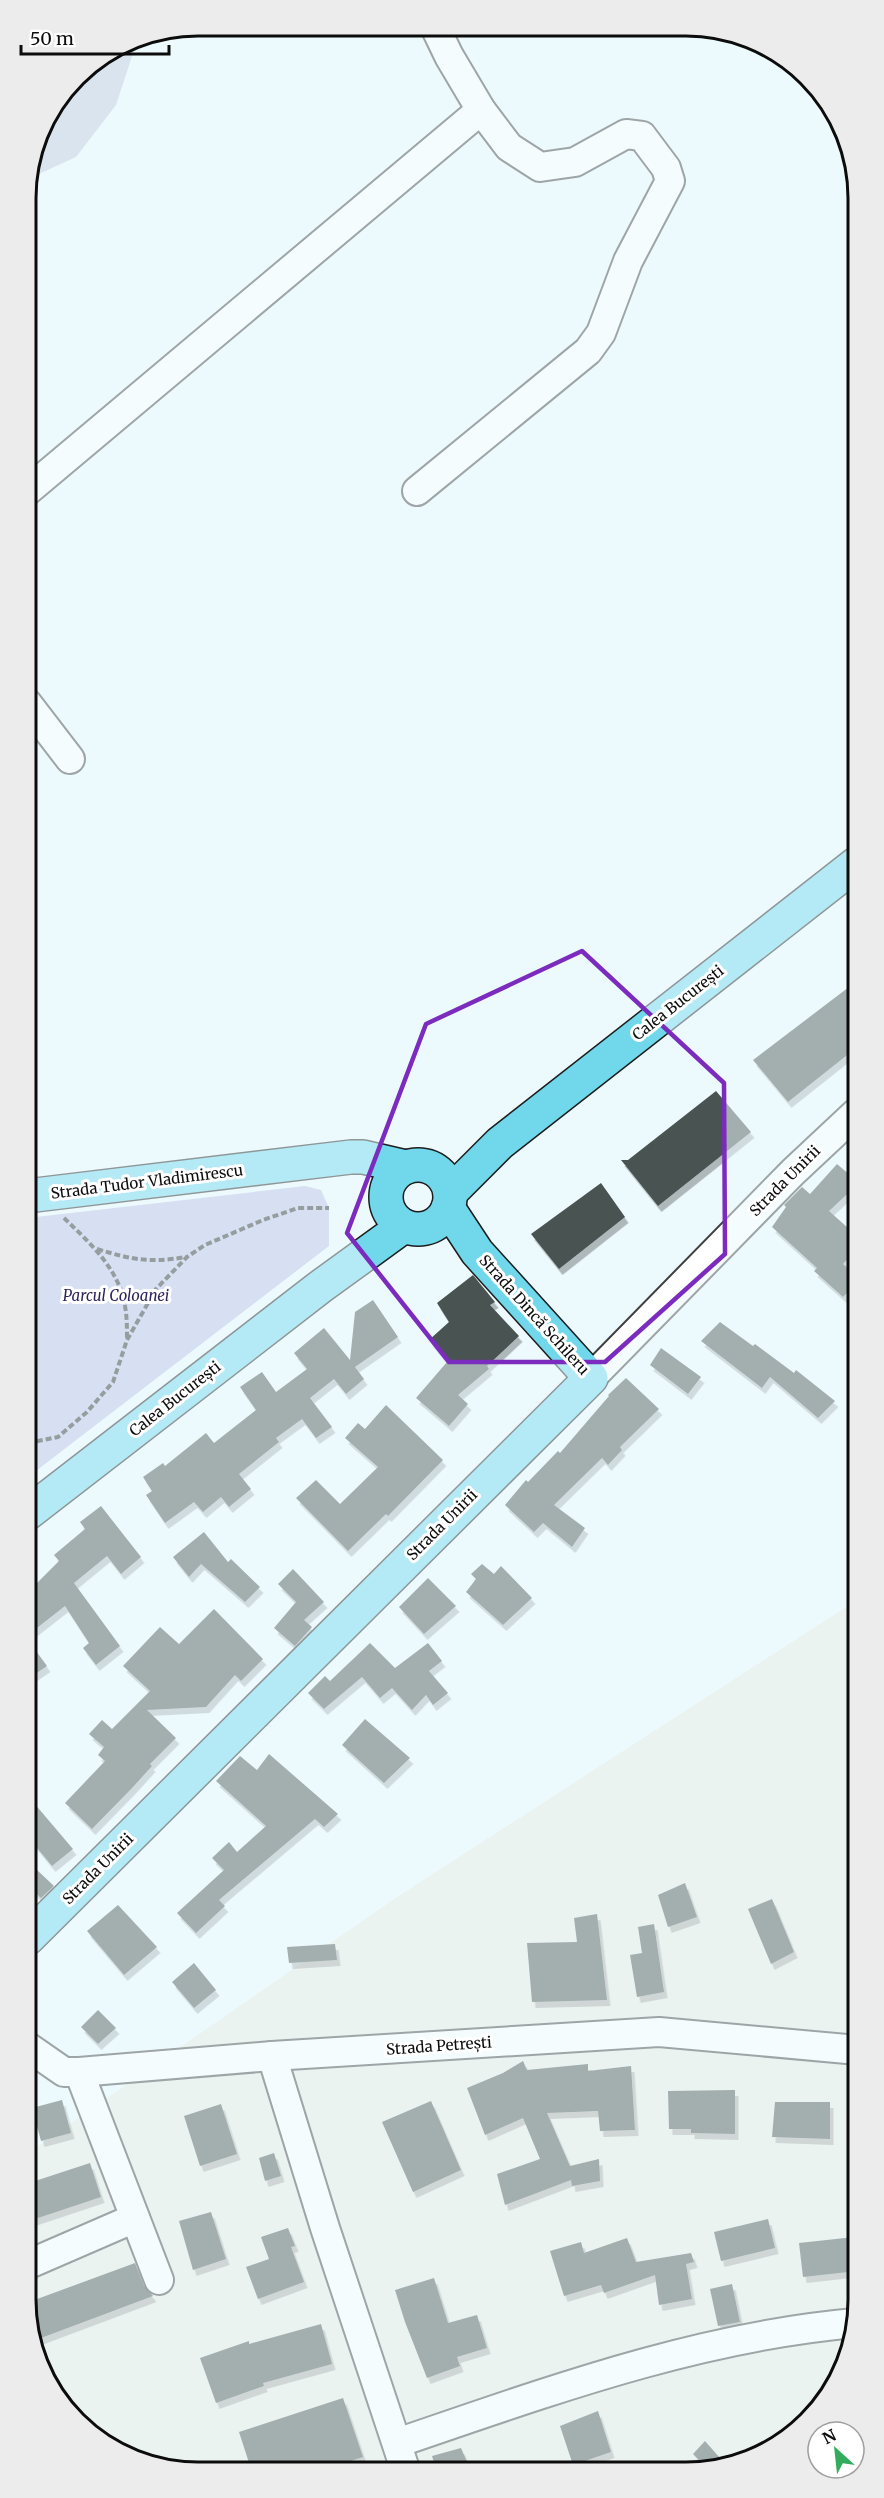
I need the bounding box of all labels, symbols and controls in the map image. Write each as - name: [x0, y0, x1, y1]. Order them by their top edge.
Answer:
- scale bar: [21, 18, 170, 56]
- text: 50 m: [30, 27, 74, 50]
- street label: Calea București: [628, 961, 728, 1045]
- street label: Strada Unirii: [745, 1141, 824, 1220]
- street label: Strada Tudor Vladimirescu: [50, 1160, 244, 1203]
- street label: Strada Dincă Schileru: [475, 1251, 593, 1379]
- park label: Parcul Coloanei: [63, 1286, 169, 1305]
- street label: Calea București: [125, 1357, 225, 1441]
- street label: Strada Unirii: [402, 1485, 481, 1564]
- street label: Strada Unirii: [58, 1829, 137, 1908]
- street label: Strada Petrești: [385, 2032, 493, 2060]
- north arrow: [806, 2420, 866, 2480]
- text: N: [819, 2425, 840, 2448]

